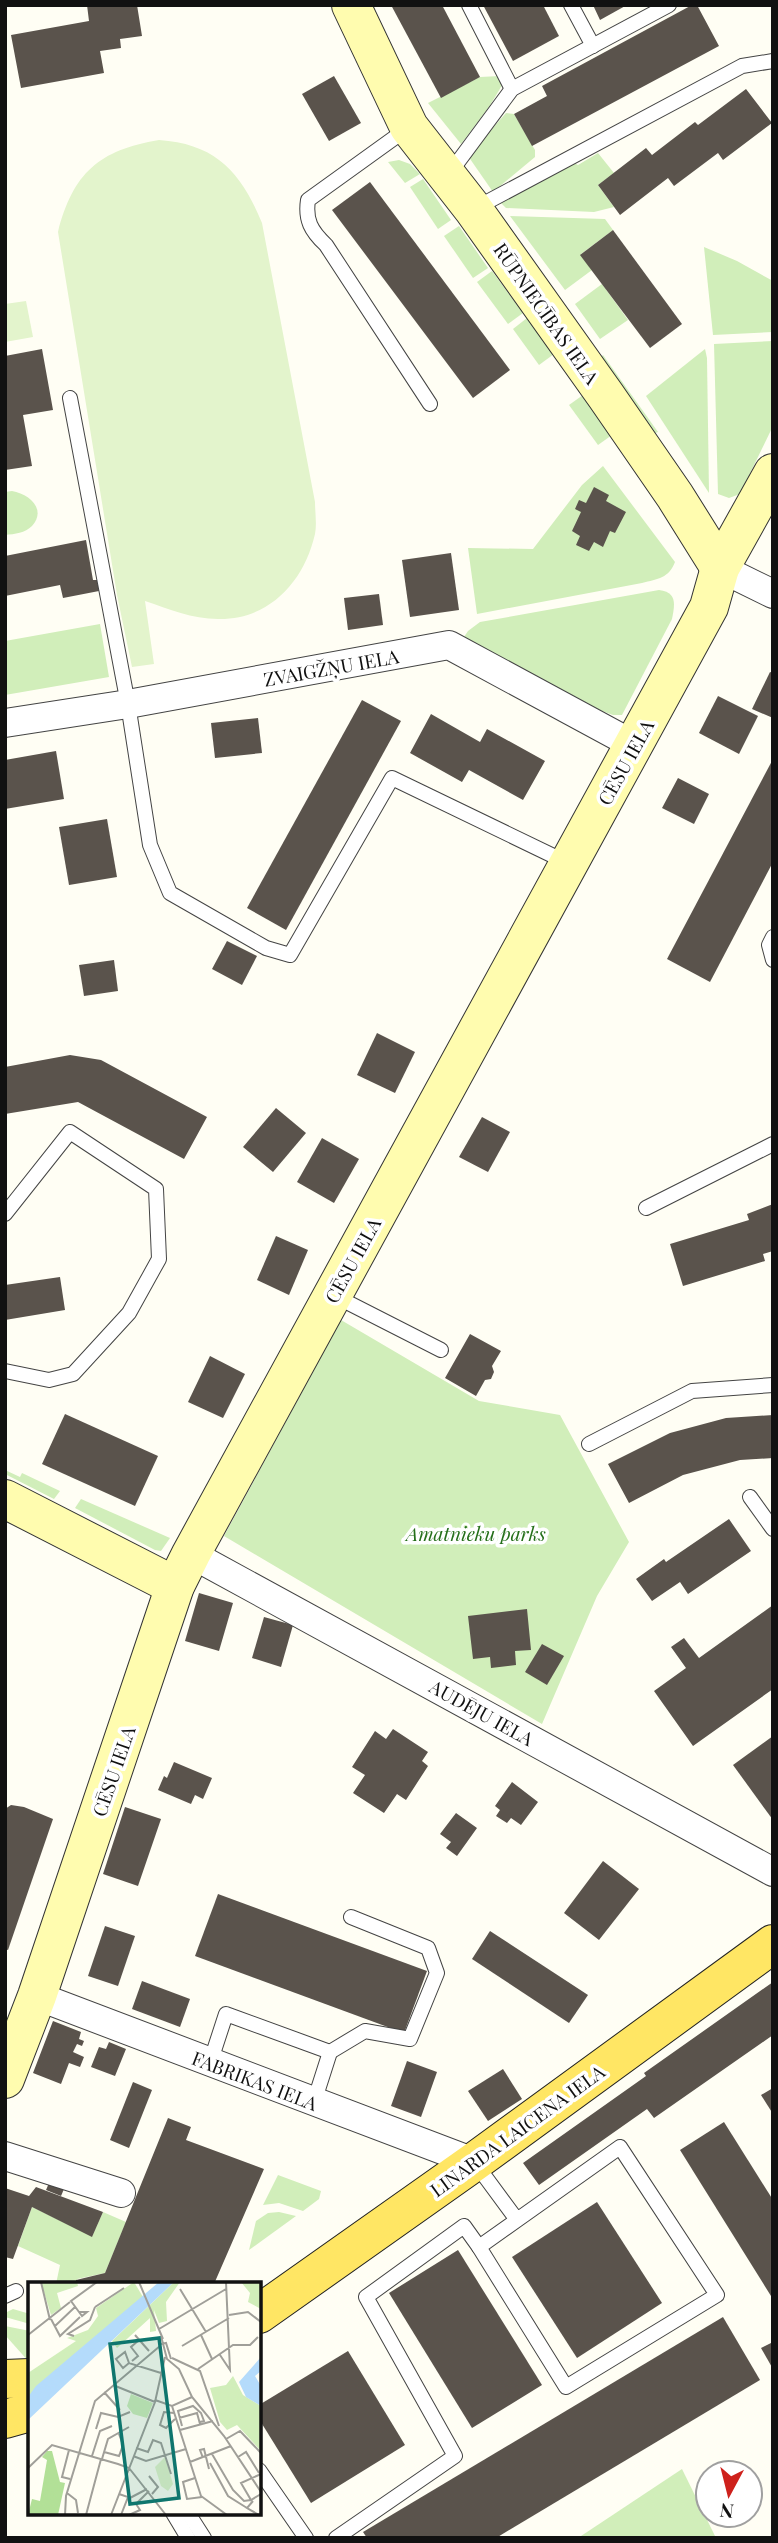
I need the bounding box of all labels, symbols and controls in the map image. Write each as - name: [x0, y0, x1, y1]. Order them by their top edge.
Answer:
- street label: RŪPNIECĪBAS IELA: [488, 237, 606, 390]
- street label: ZVAIGŽŅU IELA: [261, 642, 402, 692]
- street label: CĒSU IELA: [591, 714, 660, 809]
- street label: CĒSU IELA: [318, 1212, 387, 1307]
- park label: Amatnieku parks: [404, 1520, 546, 1546]
- street label: AUDĒJU IELA: [424, 1672, 540, 1752]
- street label: CĒSU IELA: [85, 1721, 141, 1820]
- street label: FABRIKAS IELA: [188, 2044, 322, 2116]
- street label: LINARDA LAICENA IELA: [425, 2057, 610, 2202]
- inset map: [28, 2282, 261, 2515]
- north arrow: [694, 2459, 764, 2529]
- text: N: [718, 2498, 735, 2526]

